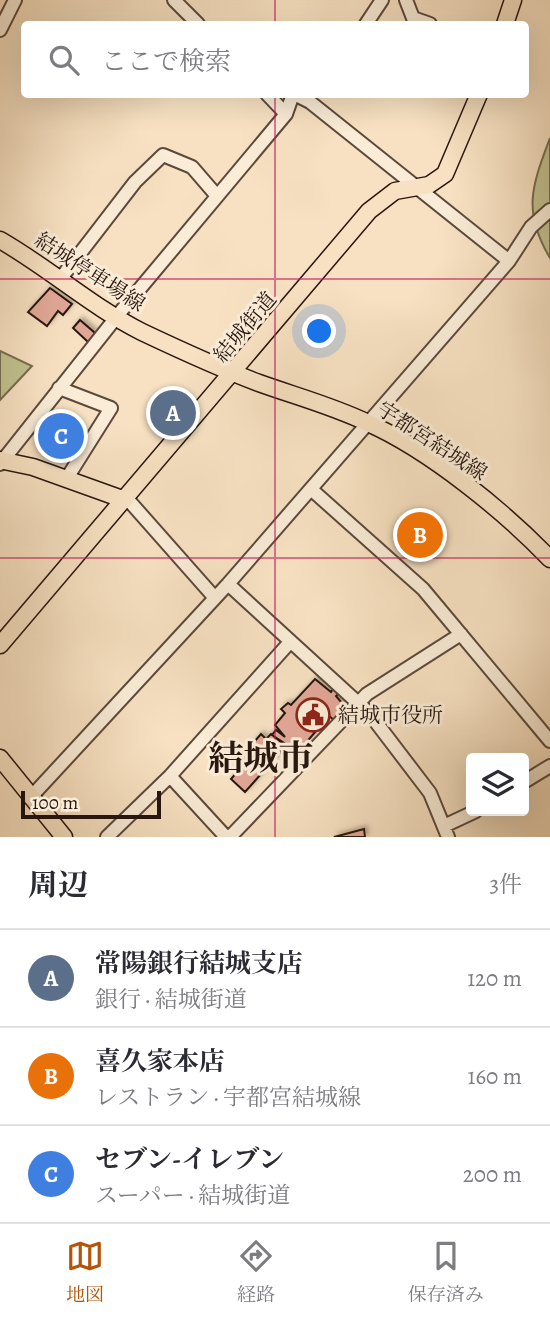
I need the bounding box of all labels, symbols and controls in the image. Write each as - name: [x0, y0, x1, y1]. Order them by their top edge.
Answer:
- search box: [21, 21, 529, 98]
- icon: search: [45, 41, 83, 79]
- text: ここで検索: [101, 44, 231, 79]
- street label: 結城停車場線: [30, 226, 150, 318]
- street label: 結城街道: [207, 286, 283, 368]
- your location: [302, 314, 336, 348]
- pin: A: [150, 387, 196, 439]
- street label: 宇都宮結城線: [372, 395, 492, 487]
- pin: C: [38, 410, 84, 462]
- pin: B: [397, 509, 443, 561]
- public building icon: 結城市役所: [294, 696, 332, 734]
- place label: 結城市役所: [338, 701, 443, 729]
- district label: 結城市: [208, 734, 314, 782]
- map controls: [466, 753, 529, 816]
- button: layers: [466, 753, 529, 816]
- scale bar: [21, 788, 161, 820]
- text: 100 m: [32, 790, 78, 816]
- text: 周辺: [28, 865, 88, 905]
- text: 3件: [489, 869, 522, 900]
- text: 常陽銀行結城支店: [95, 946, 303, 981]
- text: A: [44, 963, 58, 994]
- text: 120 m: [467, 963, 522, 994]
- text: 銀行 · 結城街道: [95, 984, 247, 1015]
- text: 喜久家本店: [95, 1044, 225, 1079]
- text: B: [44, 1061, 58, 1092]
- text: 160 m: [468, 1061, 522, 1092]
- text: レストラン · 宇都宮結城線: [95, 1082, 361, 1113]
- text: セブン-イレブン: [95, 1142, 284, 1177]
- text: C: [44, 1159, 58, 1190]
- text: 200 m: [463, 1159, 522, 1190]
- text: スーパー · 結城街道: [95, 1180, 290, 1211]
- tab: 地図: [66, 1237, 104, 1308]
- tab: 経路: [237, 1237, 275, 1308]
- tab: 保存済み: [408, 1237, 484, 1308]

